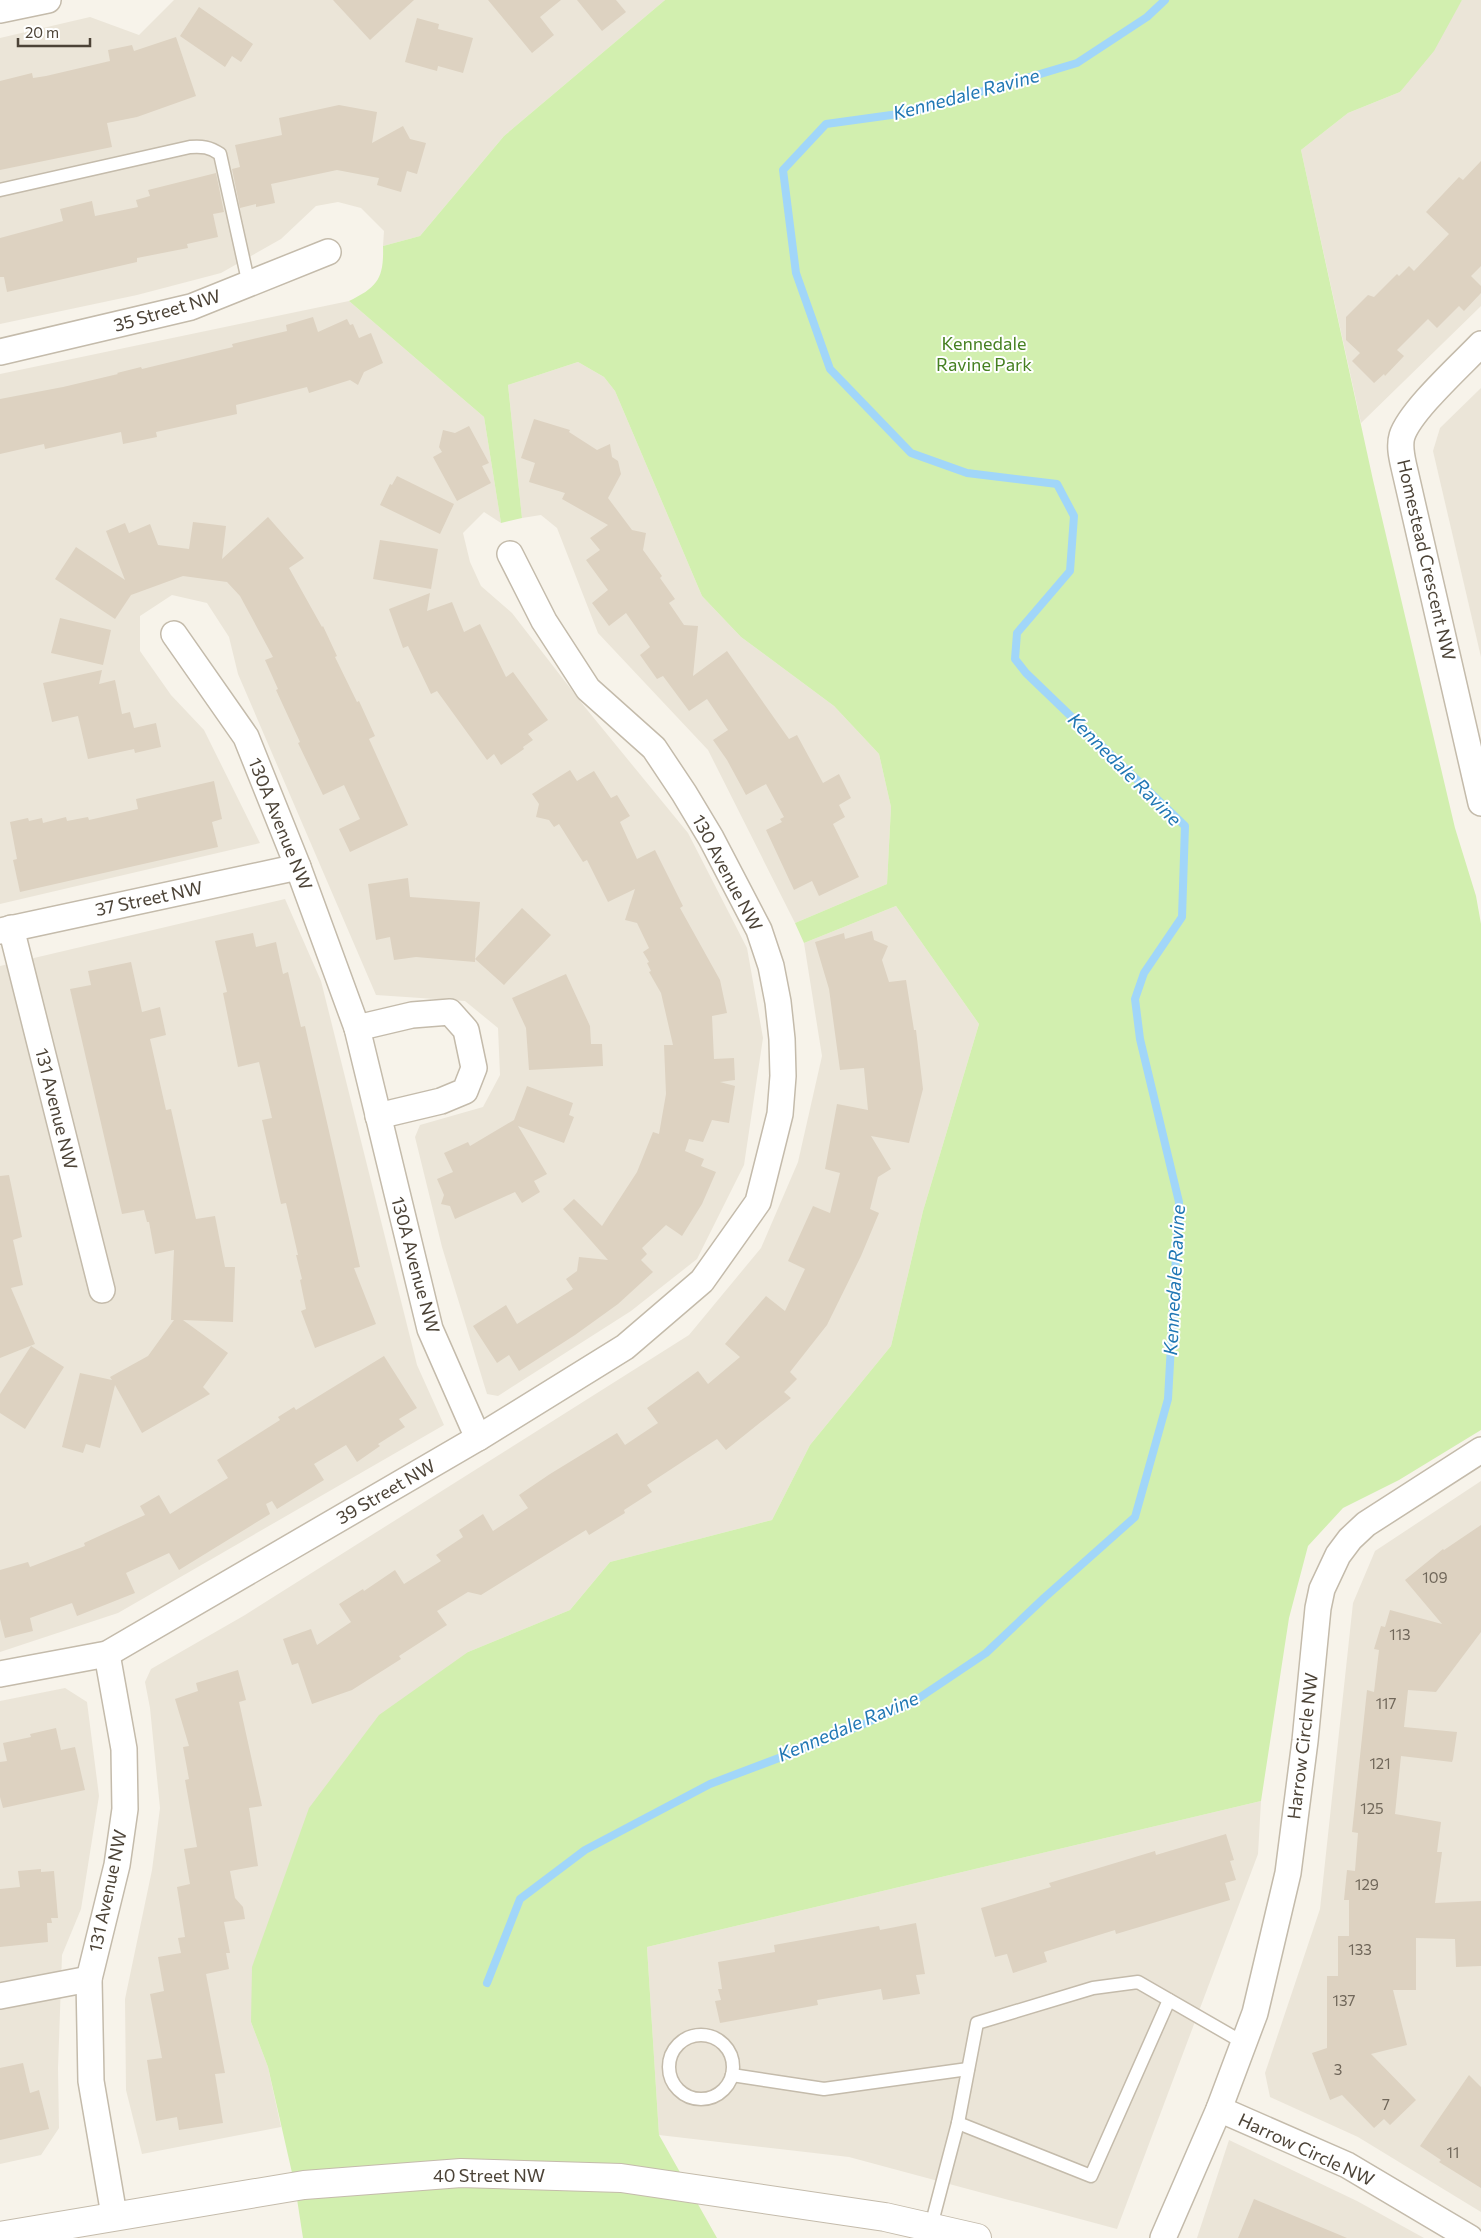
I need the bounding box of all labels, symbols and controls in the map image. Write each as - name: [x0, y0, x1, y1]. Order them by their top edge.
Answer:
- scale bar: [18, 15, 90, 47]
- text: 20 m: [25, 23, 59, 41]
- water label: Kennedale Ravine: [890, 63, 1042, 124]
- street label: 35 Street NW: [111, 284, 223, 336]
- park label: Kennedale Ravine Park: [936, 332, 1032, 375]
- street label: Homestead Crescent NW: [1393, 457, 1461, 663]
- water label: Kennedale Ravine: [1064, 707, 1187, 830]
- street label: 130A Avenue NW: [244, 754, 317, 893]
- street label: 130 Avenue NW: [688, 811, 768, 934]
- street label: 37 Street NW: [93, 876, 205, 920]
- street label: 131 Avenue NW: [31, 1046, 83, 1172]
- street label: 130A Avenue NW: [387, 1194, 445, 1335]
- water label: Kennedale Ravine: [1158, 1204, 1189, 1356]
- street label: 39 Street NW: [332, 1454, 439, 1528]
- house number: 109: [1422, 1568, 1448, 1586]
- house number: 113: [1389, 1625, 1411, 1643]
- street label: Harrow Circle NW: [1282, 1671, 1322, 1820]
- water label: Kennedale Ravine: [774, 1685, 922, 1766]
- house number: 117: [1376, 1694, 1396, 1712]
- house number: 121: [1369, 1754, 1391, 1772]
- house number: 125: [1360, 1799, 1384, 1817]
- street label: 131 Avenue NW: [83, 1828, 131, 1954]
- house number: 129: [1355, 1875, 1379, 1893]
- house number: 133: [1348, 1940, 1372, 1958]
- house number: 137: [1333, 1991, 1355, 2009]
- house number: 3: [1334, 2060, 1342, 2078]
- house number: 7: [1382, 2095, 1390, 2113]
- street label: Harrow Circle NW: [1235, 2108, 1378, 2190]
- house number: 11: [1447, 2143, 1459, 2161]
- street label: 40 Street NW: [433, 2164, 545, 2186]

